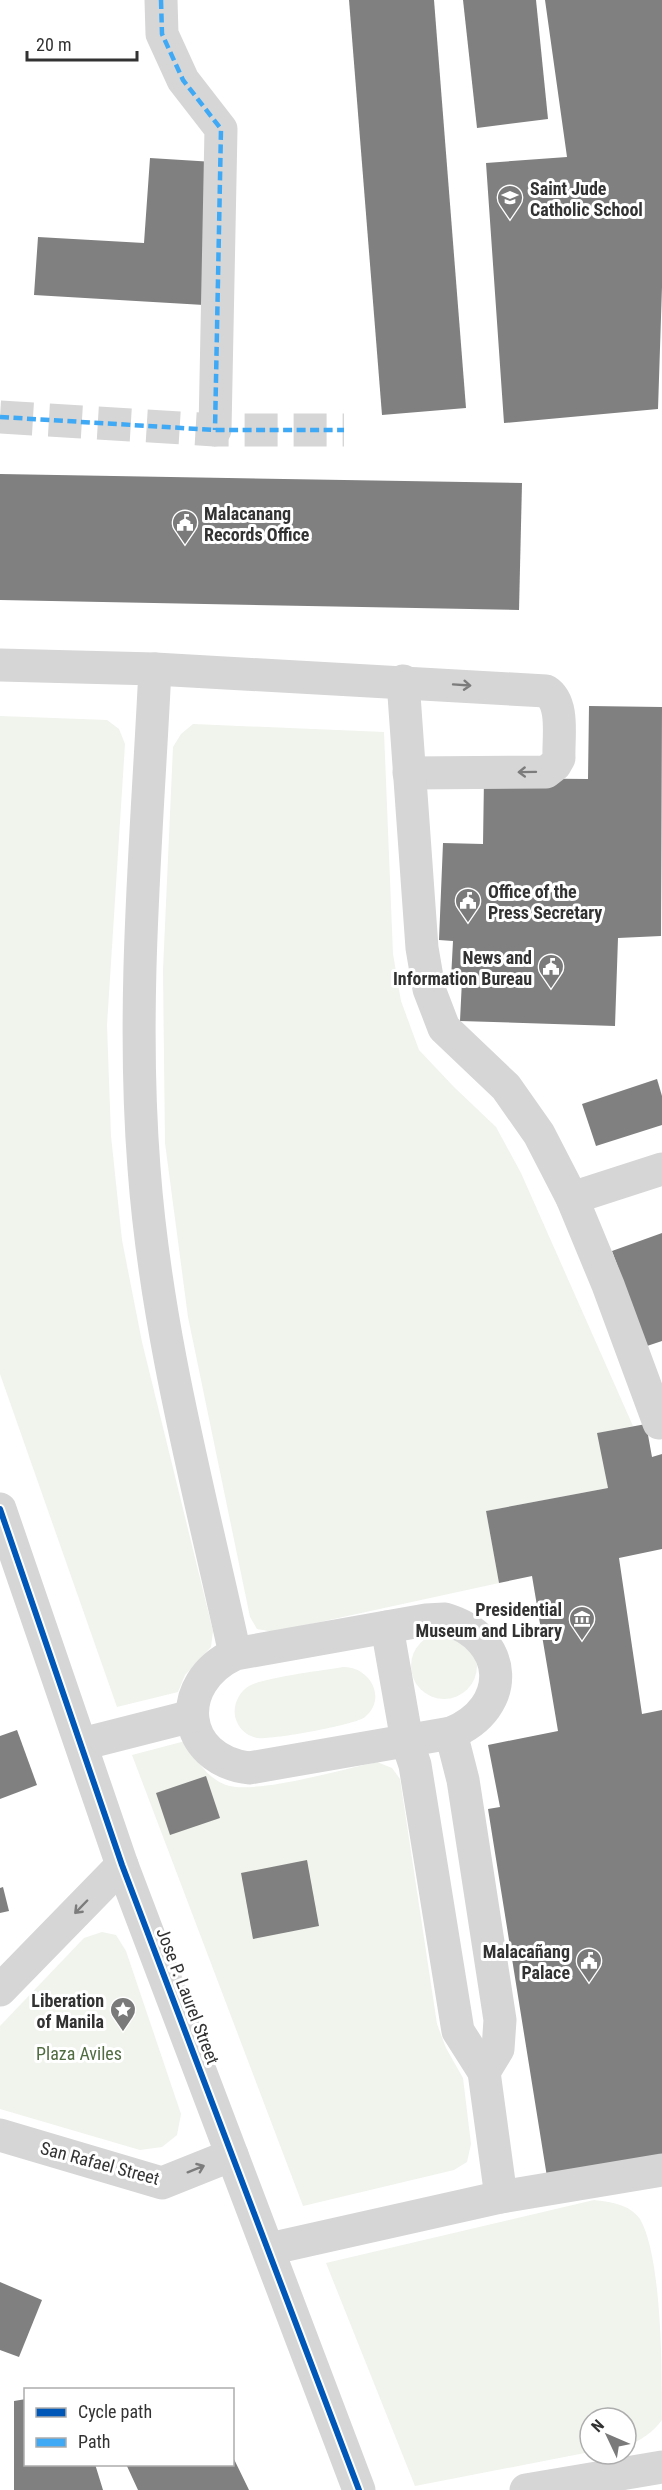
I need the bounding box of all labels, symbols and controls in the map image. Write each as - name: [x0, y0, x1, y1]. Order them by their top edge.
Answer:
- scale bar: [27, 24, 136, 62]
- text: 20 m: [36, 34, 71, 55]
- place label: Saint Jude Catholic School: [530, 178, 643, 220]
- school or university icon: Saint Jude Catholic School: [495, 183, 525, 221]
- place label: Malacanang Records Office: [204, 503, 310, 545]
- public building icon: Malacanang Records Office: [170, 508, 200, 546]
- one-way arrow: [451, 680, 471, 691]
- one-way arrow: [518, 766, 538, 778]
- place label: Office of the Press Secretary: [488, 881, 602, 923]
- public building icon: Office of the Press Secretary: [453, 886, 483, 924]
- place label: News and Information Bureau: [393, 947, 532, 989]
- public building icon: News and Information Bureau: [536, 952, 566, 990]
- place label: Presidential Museum and Library: [416, 1599, 562, 1641]
- museum icon: Presidential Museum and Library: [567, 1604, 597, 1642]
- one-way arrow: [73, 1900, 88, 1915]
- street label: Jose P. Laurel Street: [152, 1925, 224, 2067]
- place label: Malacañang Palace: [483, 1941, 570, 1983]
- public building icon: Malacañang Palace: [574, 1946, 604, 1984]
- place label: Liberation of Manila: [31, 1990, 104, 2032]
- place icon: Liberation of Manila: [108, 1995, 138, 2033]
- park label: Plaza Aviles: [36, 2043, 122, 2064]
- street label: San Rafael Street: [38, 2137, 162, 2189]
- one-way arrow: [186, 2163, 204, 2174]
- legend: [24, 2388, 234, 2466]
- text: Cycle path: [78, 2401, 152, 2422]
- north arrow: [578, 2406, 638, 2466]
- text: N: [587, 2416, 608, 2436]
- text: Path: [78, 2431, 111, 2452]

